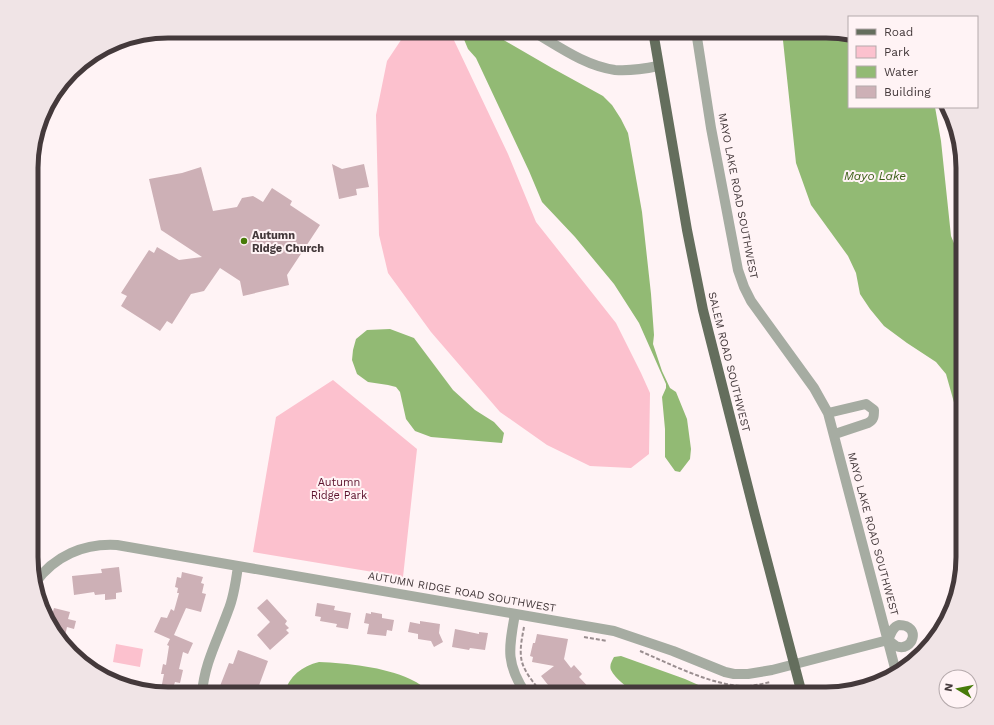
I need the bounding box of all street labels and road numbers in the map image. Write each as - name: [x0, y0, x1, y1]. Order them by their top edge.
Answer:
- street label: MAYO LAKE ROAD SOUTHWEST: [716, 112, 761, 280]
- street label: SALEM ROAD SOUTHWEST: [705, 291, 753, 434]
- street label: MAYO LAKE ROAD SOUTHWEST: [845, 451, 901, 618]
- street label: AUTUMN RIDGE ROAD SOUTHWEST: [367, 569, 557, 615]

